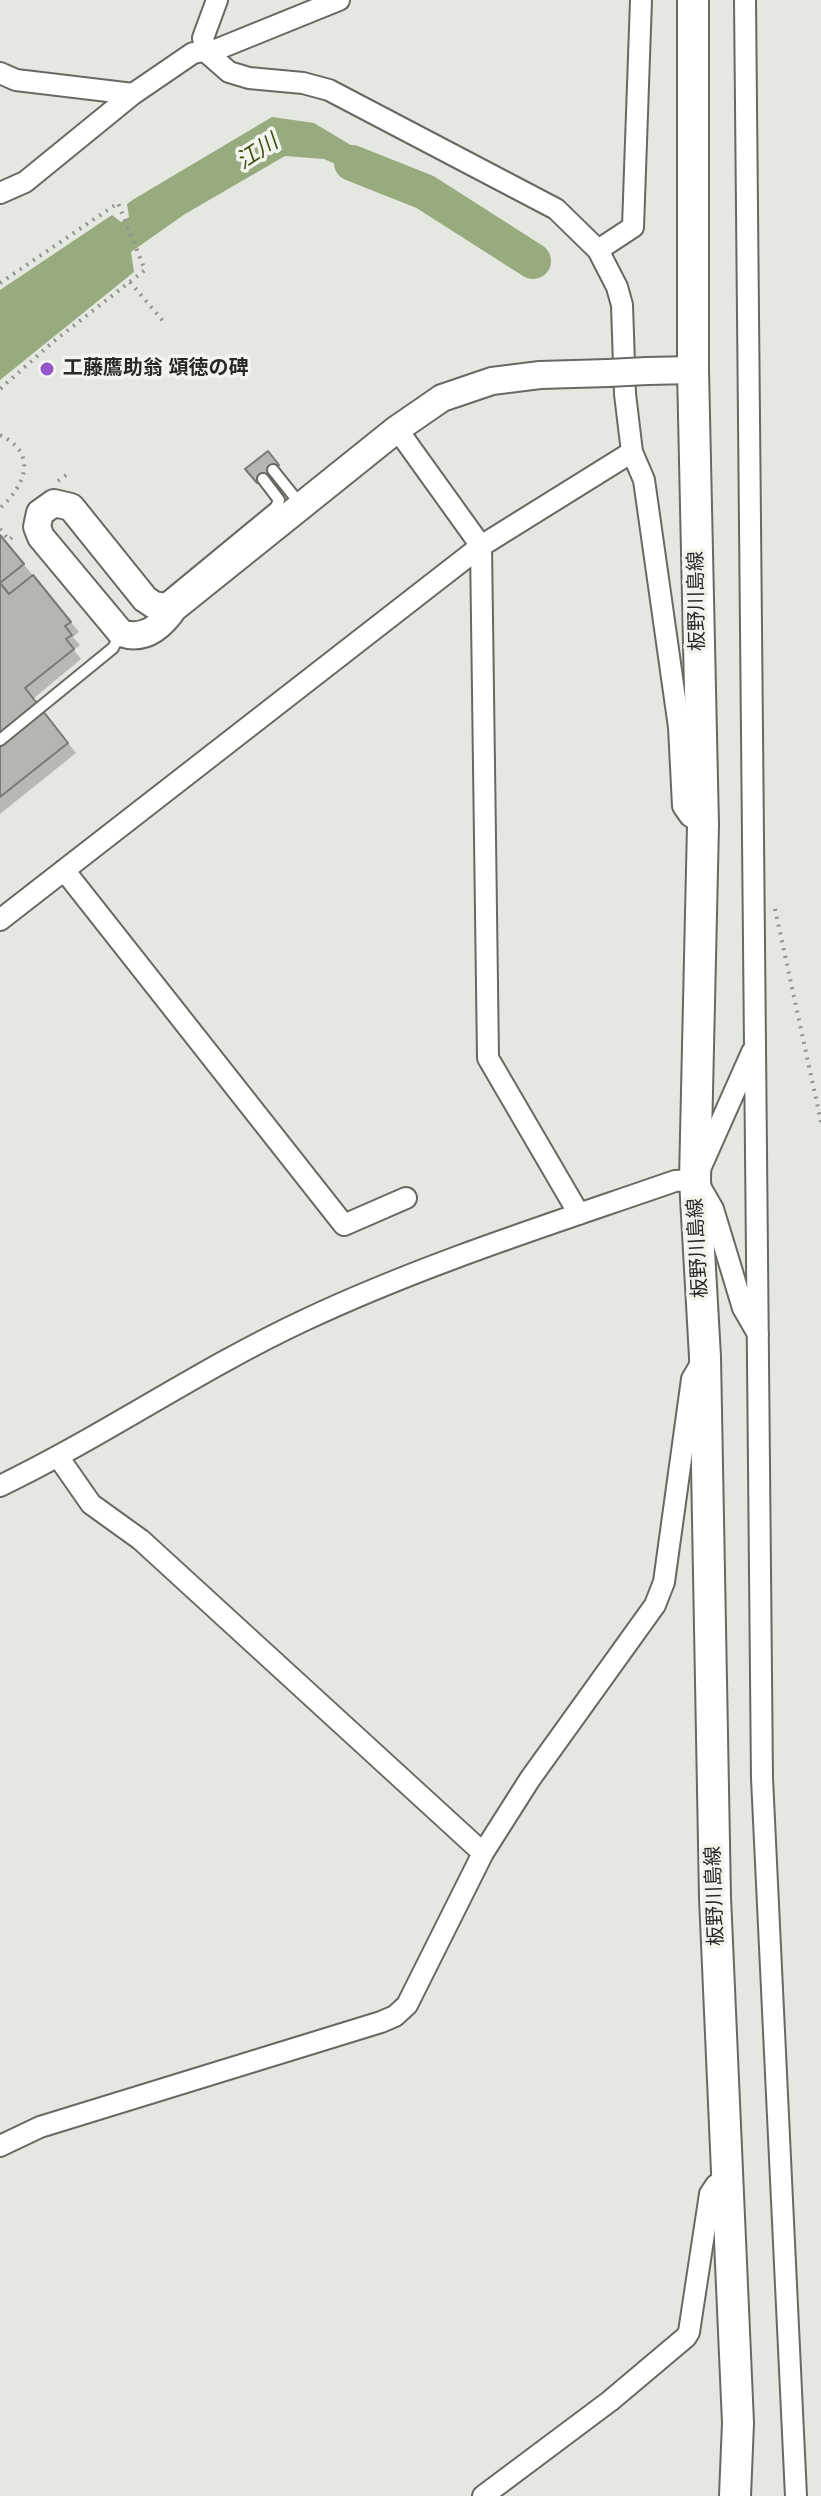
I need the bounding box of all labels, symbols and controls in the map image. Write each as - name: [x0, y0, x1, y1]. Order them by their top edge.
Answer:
- water label: 江川: [232, 130, 284, 176]
- place label: 工藤鷹助翁 頌徳の碑: [63, 357, 248, 381]
- marker: 工藤鷹助翁 頌徳の碑: [38, 360, 56, 378]
- street label: 板野川島線: [685, 551, 711, 651]
- street label: 板野川島線: [684, 1197, 714, 1299]
- street label: 板野川島線: [702, 1846, 730, 1946]

